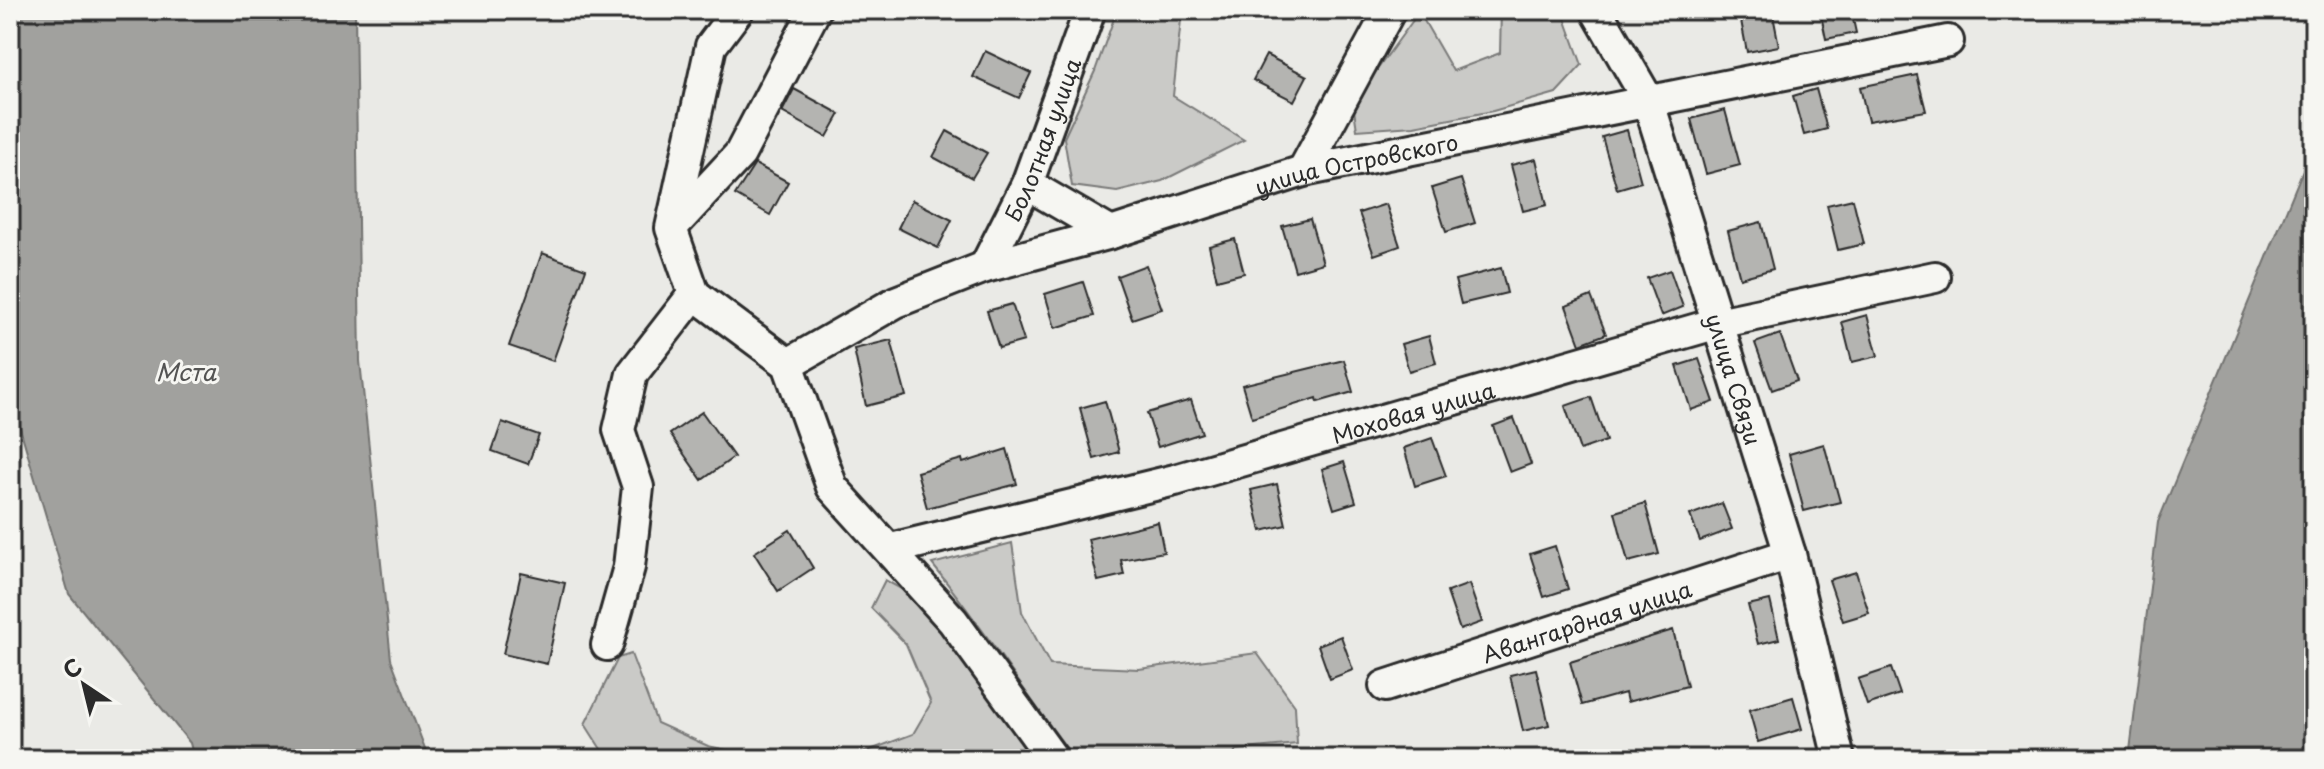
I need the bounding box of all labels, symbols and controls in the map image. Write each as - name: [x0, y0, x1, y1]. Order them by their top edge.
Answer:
- street label: Болотная улица: [994, 53, 1088, 227]
- street label: улица Островского: [1250, 124, 1461, 202]
- street label: улица Связи: [1699, 309, 1771, 449]
- water label: Мста: [156, 353, 218, 389]
- street label: Моховая улица: [1328, 372, 1499, 450]
- street label: Авангардная улица: [1478, 571, 1696, 670]
- north arrow: [44, 645, 124, 725]
- text: С: [55, 649, 88, 686]

